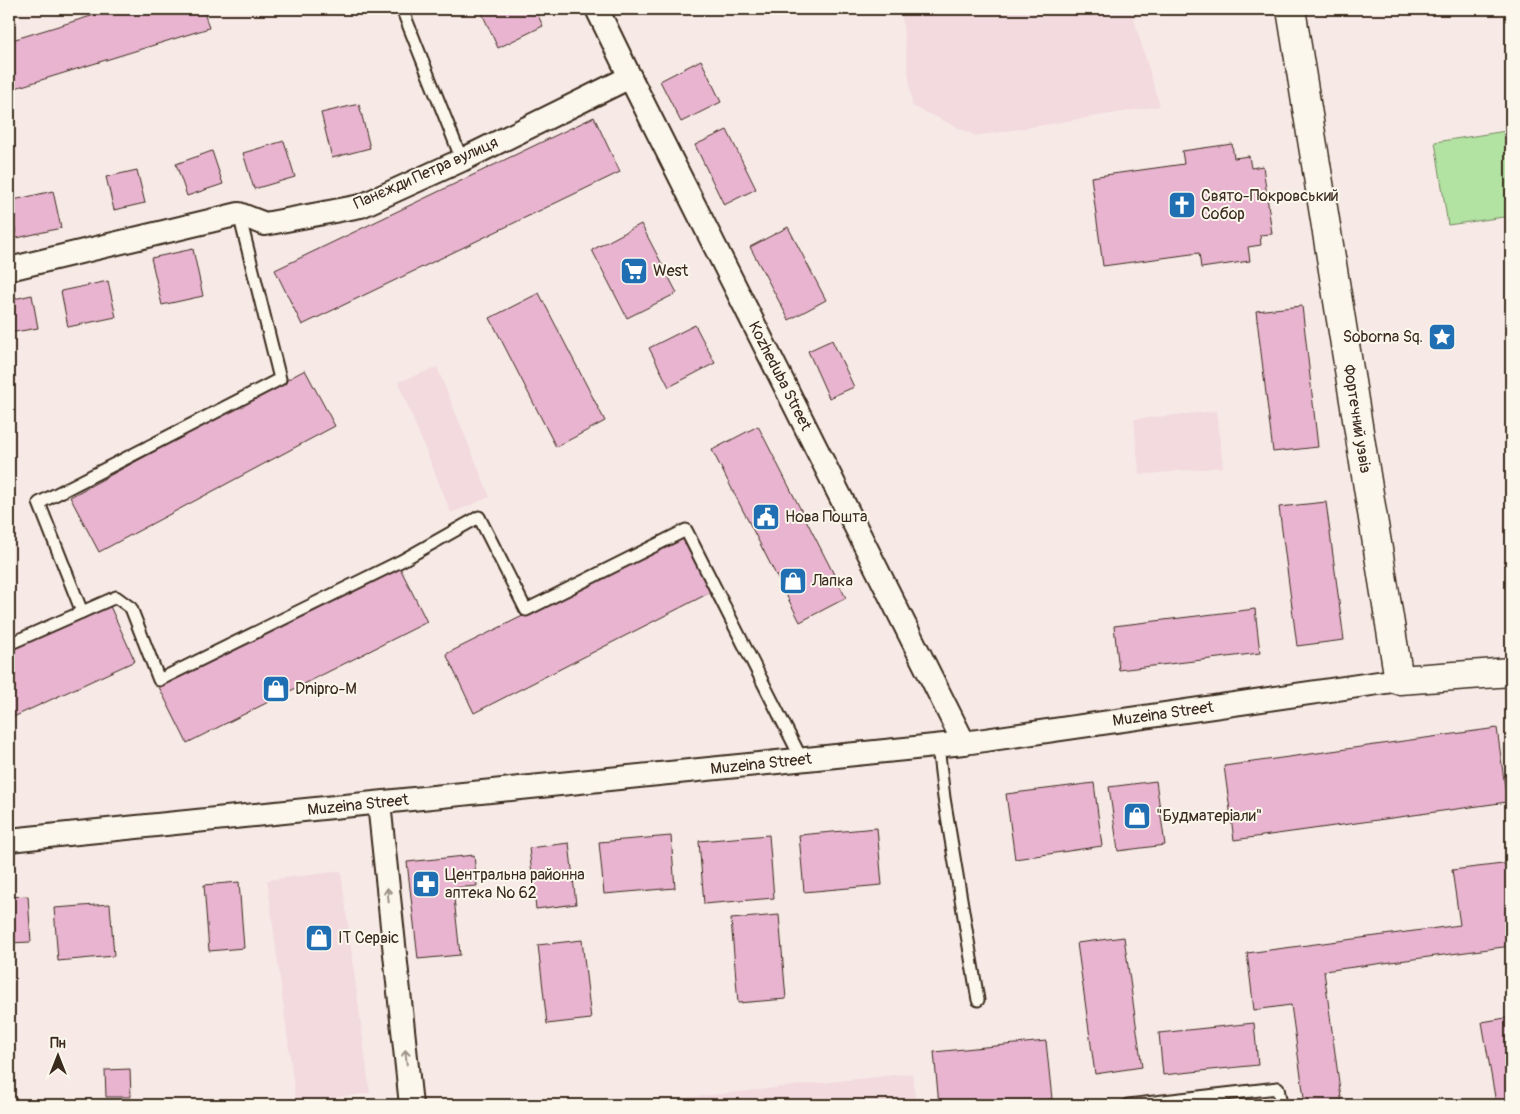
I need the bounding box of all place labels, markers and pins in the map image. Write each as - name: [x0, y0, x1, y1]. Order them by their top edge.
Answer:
- place label: Свято-Покровський Собор: [1201, 186, 1339, 224]
- church icon: Свято-Покровський Собор: [1167, 190, 1197, 220]
- supermarket icon: West: [619, 256, 649, 286]
- place label: West: [653, 261, 689, 281]
- place icon: Soborna Sq.: [1427, 322, 1457, 352]
- place label: Soborna Sq.: [1343, 327, 1423, 347]
- public building icon: Нова Пошта: [751, 502, 781, 532]
- place label: Нова Пошта: [785, 507, 867, 527]
- shop icon: Лапка: [778, 566, 808, 596]
- place label: Лапка: [811, 571, 853, 591]
- shop icon: Dnipro-M: [261, 674, 291, 704]
- place label: Dnipro-M: [295, 679, 357, 699]
- shop icon: "Будматеріали": [1122, 801, 1152, 831]
- place label: "Будматеріали": [1156, 806, 1262, 826]
- place label: Центральна районна аптека № 62: [445, 865, 585, 903]
- pharmacy icon: Центральна районна аптека № 62: [411, 869, 441, 899]
- shop icon: IT Сервіс: [304, 923, 334, 953]
- place label: IT Сервіс: [338, 928, 399, 948]

